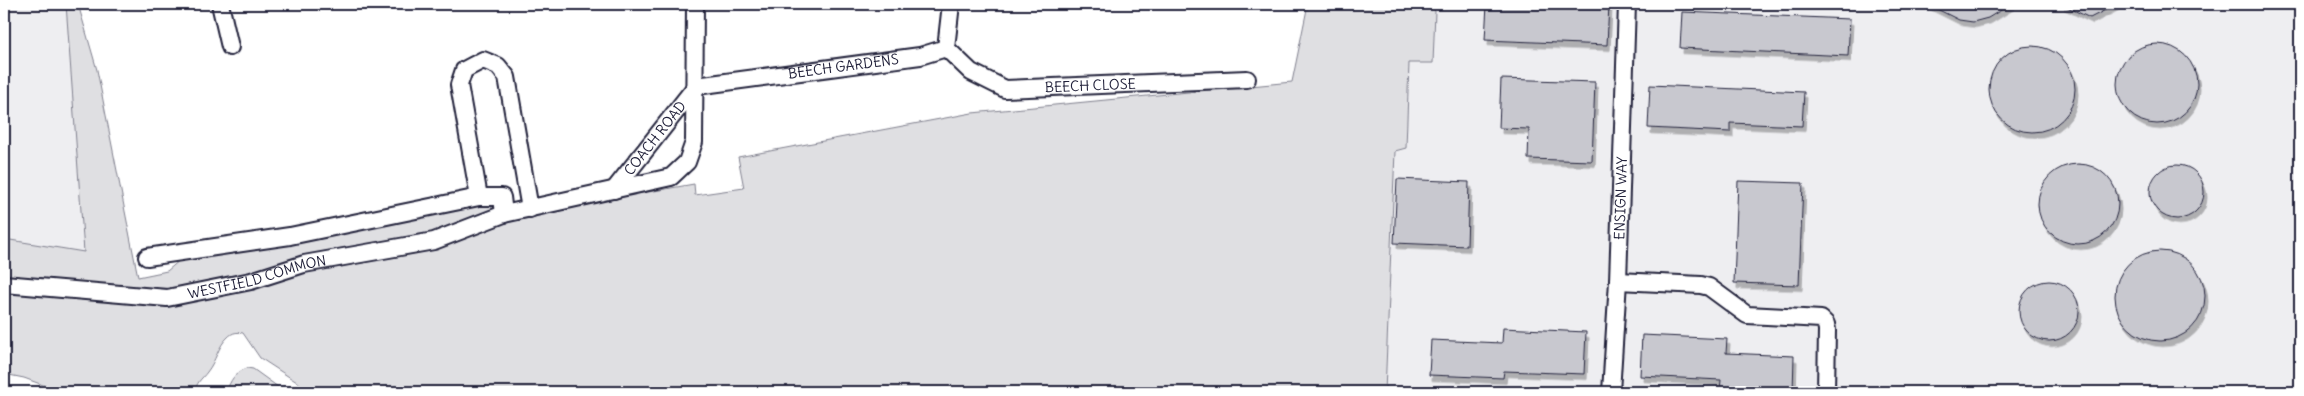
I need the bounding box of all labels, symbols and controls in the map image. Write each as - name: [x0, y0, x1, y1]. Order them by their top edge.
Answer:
- street label: BEECH GARDENS: [787, 50, 900, 83]
- street label: BEECH CLOSE: [1044, 75, 1136, 96]
- street label: COACH ROAD: [620, 97, 690, 179]
- street label: ENSIGN WAY: [1610, 156, 1631, 240]
- street label: WESTFIELD COMMON: [186, 251, 327, 303]

